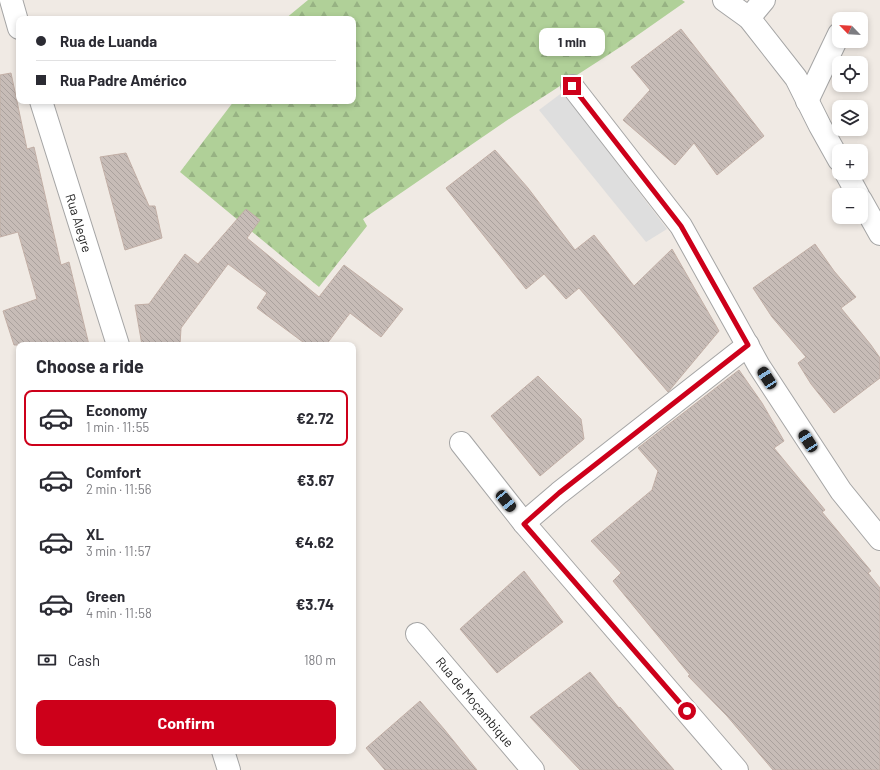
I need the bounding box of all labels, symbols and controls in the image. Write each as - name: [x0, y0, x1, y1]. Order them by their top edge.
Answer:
- north arrow: [832, 12, 868, 48]
- map controls: [832, 12, 868, 224]
- callout: 1 min: [539, 28, 605, 56]
- text: Rua de Luanda: [60, 32, 157, 50]
- text: 1 min: [558, 34, 586, 50]
- button: locate: [832, 56, 868, 92]
- text: Rua Padre Américo: [60, 71, 187, 89]
- route end: [563, 77, 581, 95]
- button: layers: [832, 100, 868, 136]
- button: +: [832, 144, 868, 180]
- button: −: [832, 188, 868, 224]
- street label: Rua Alegre: [63, 192, 96, 254]
- text: Choose a ride: [36, 355, 144, 377]
- car: [755, 365, 779, 391]
- icon: car: [38, 400, 74, 436]
- text: Economy: [86, 401, 147, 419]
- text: €2.72: [296, 409, 334, 427]
- text: 1 min · 11:55: [86, 419, 149, 435]
- car: [796, 428, 820, 454]
- icon: car: [38, 462, 74, 498]
- text: Comfort: [86, 463, 141, 481]
- text: €3.67: [297, 471, 334, 489]
- text: 2 min · 11:56: [86, 481, 152, 497]
- car: [494, 488, 518, 514]
- icon: car: [38, 524, 74, 560]
- text: XL: [86, 525, 104, 543]
- text: €4.62: [295, 533, 334, 551]
- text: 3 min · 11:57: [86, 543, 151, 559]
- icon: car: [38, 586, 74, 622]
- text: Green: [86, 587, 125, 605]
- text: €3.74: [296, 595, 334, 613]
- text: 4 min · 11:58: [86, 605, 152, 621]
- icon: cash: [36, 649, 58, 671]
- text: Cash: [68, 651, 100, 669]
- text: 180 m: [304, 652, 336, 668]
- street label: Rua de Moçambique: [433, 654, 517, 750]
- button: Confirm: [36, 700, 336, 746]
- route start: [678, 702, 696, 720]

